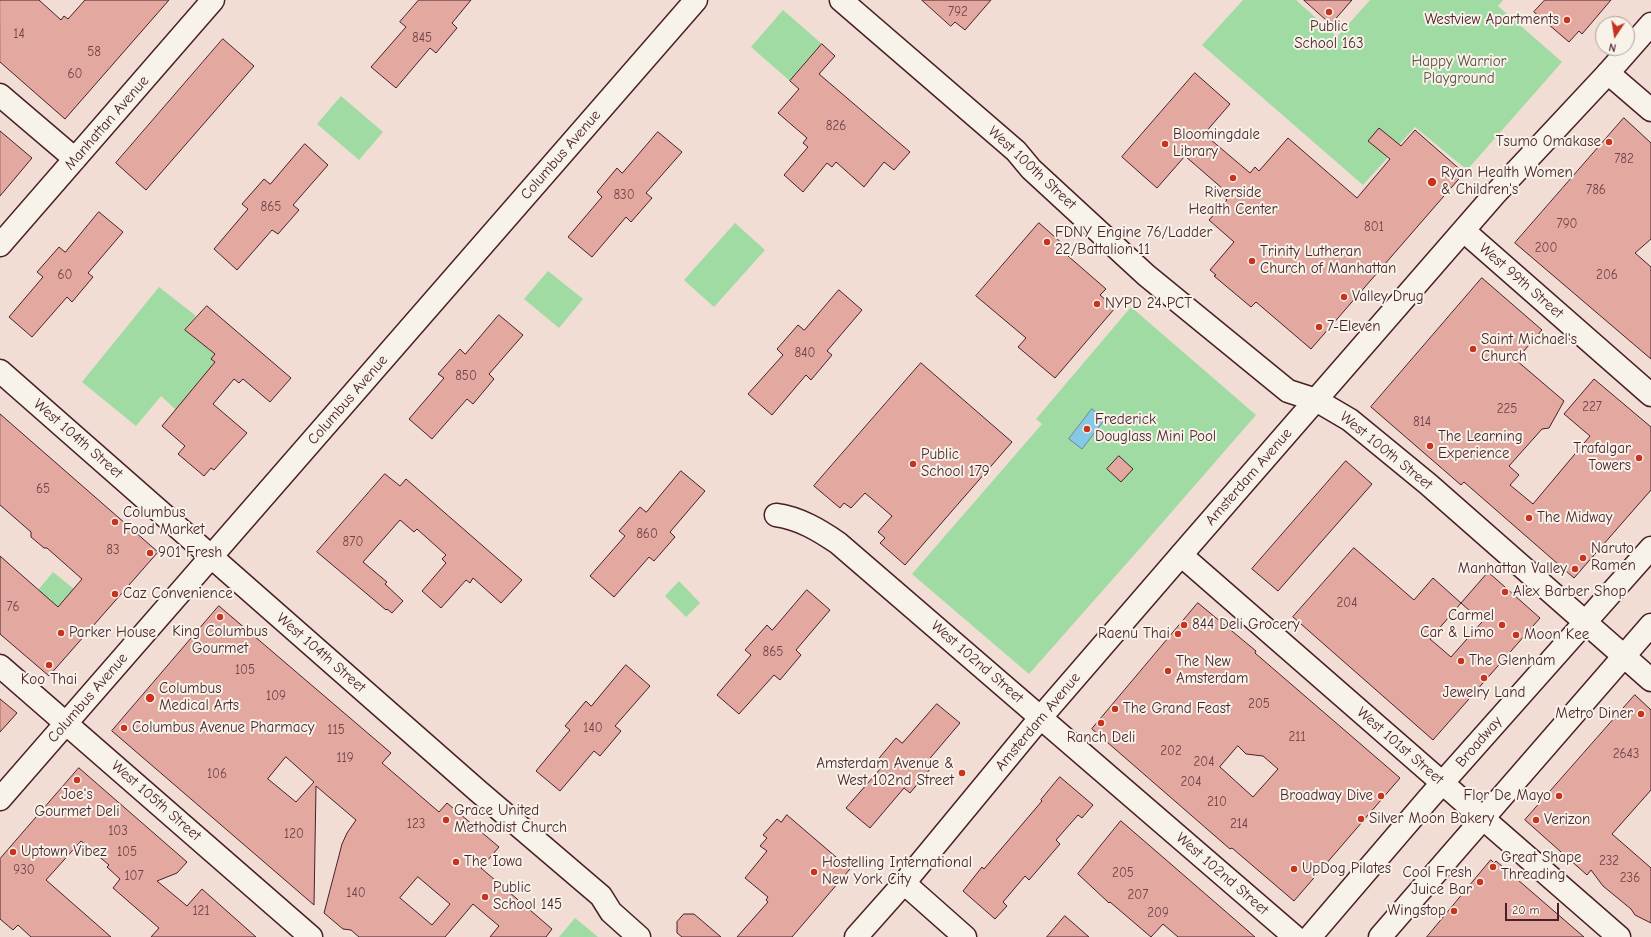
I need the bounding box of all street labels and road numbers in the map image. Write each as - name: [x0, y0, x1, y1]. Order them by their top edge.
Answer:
- street label: Manhattan Avenue: [61, 72, 153, 174]
- street label: Columbus Avenue: [517, 106, 605, 204]
- street label: West 100th Street: [984, 122, 1080, 214]
- street label: West 99th Street: [1475, 239, 1567, 323]
- street label: Columbus Avenue: [304, 351, 392, 449]
- street label: West 104th Street: [30, 395, 126, 483]
- street label: West 100th Street: [1336, 408, 1436, 494]
- street label: Amsterdam Avenue: [1202, 425, 1296, 529]
- street label: West 104th Street: [273, 609, 369, 697]
- street label: West 102nd Street: [927, 617, 1027, 707]
- street label: Columbus Avenue: [44, 649, 132, 747]
- street label: Amsterdam Avenue: [992, 669, 1084, 775]
- street label: West 101st Street: [1353, 703, 1447, 789]
- street label: Broadway: [1452, 713, 1506, 771]
- street label: West 105th Street: [107, 757, 205, 845]
- street label: West 102nd Street: [1172, 829, 1272, 919]

